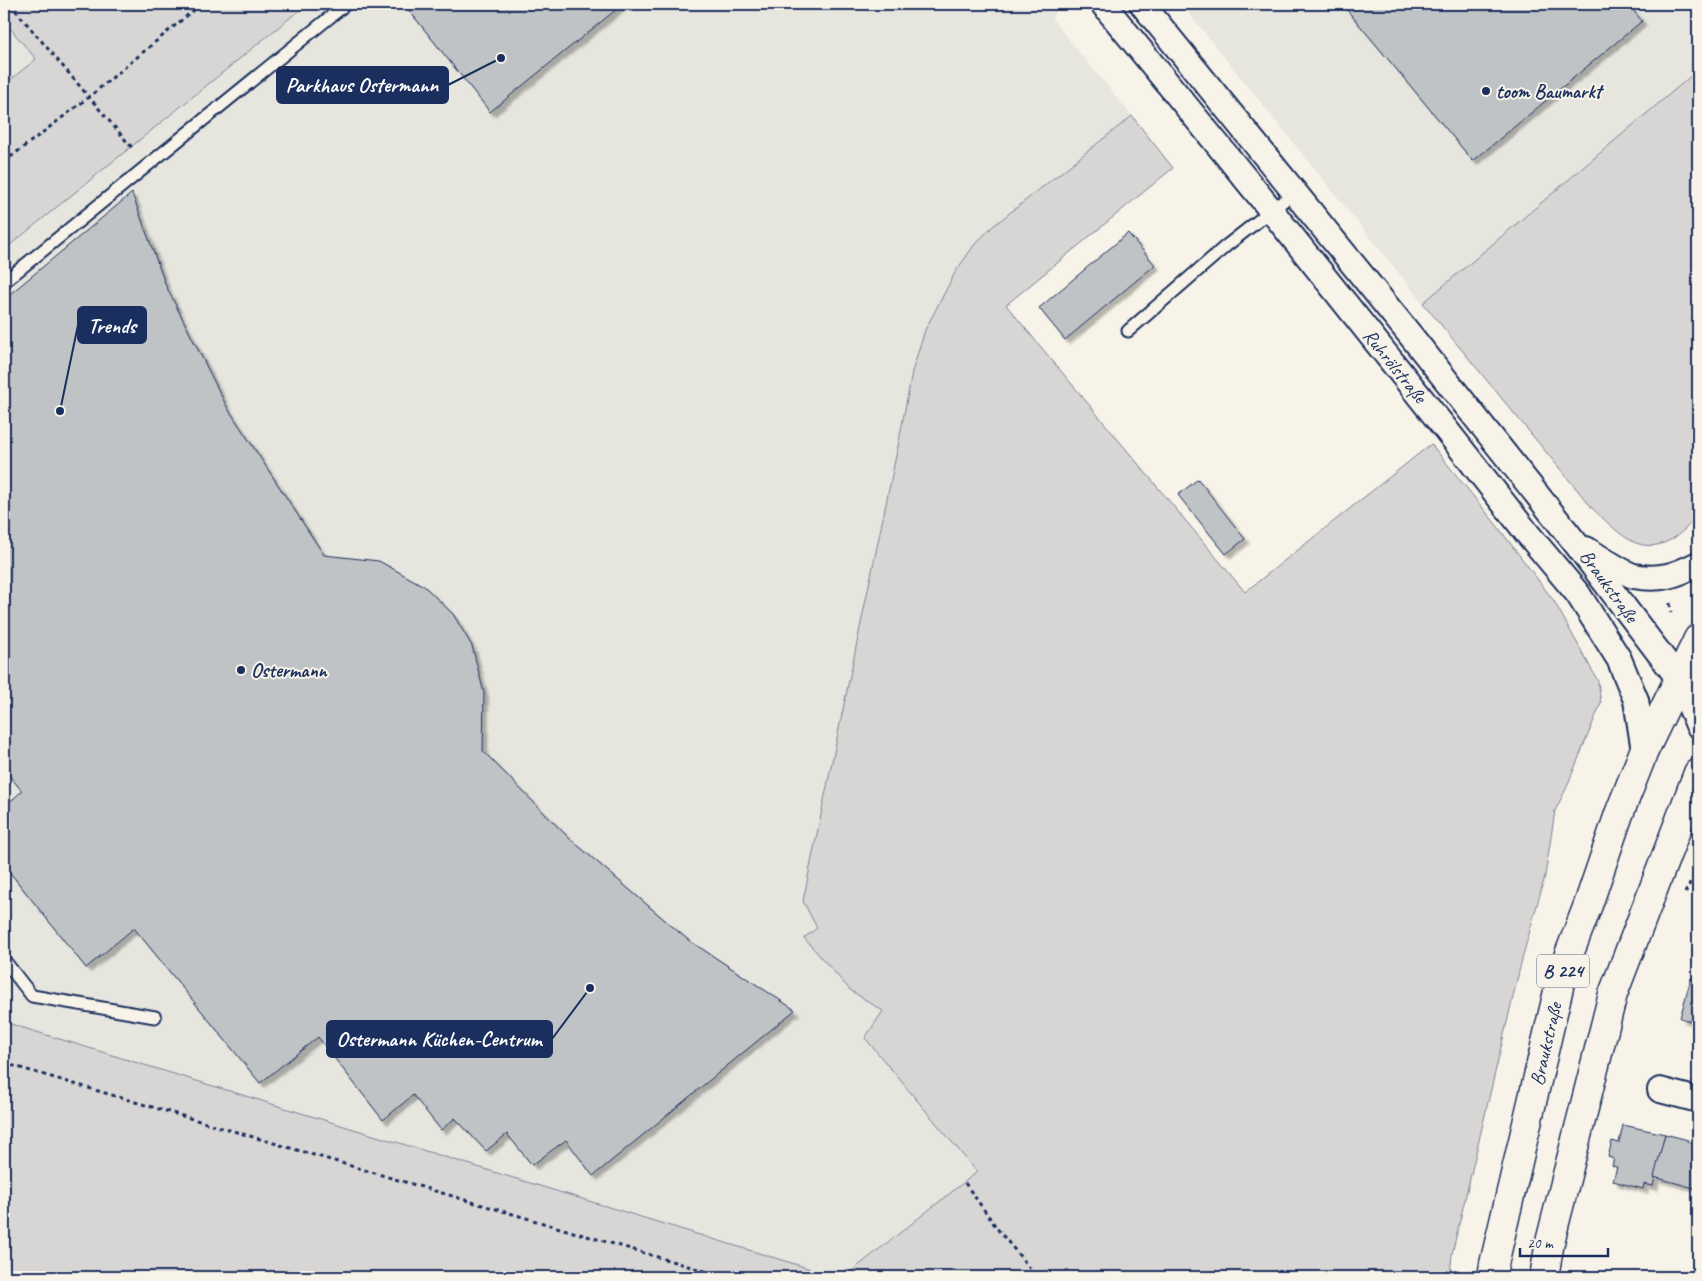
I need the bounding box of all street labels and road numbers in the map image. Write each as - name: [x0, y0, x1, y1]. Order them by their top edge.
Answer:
- street label: Ruhrölstraße: [1358, 324, 1433, 409]
- street label: Braukstraße: [1574, 545, 1645, 629]
- road number: B 224: [1537, 954, 1589, 988]
- street label: Braukstraße: [1524, 999, 1568, 1088]

